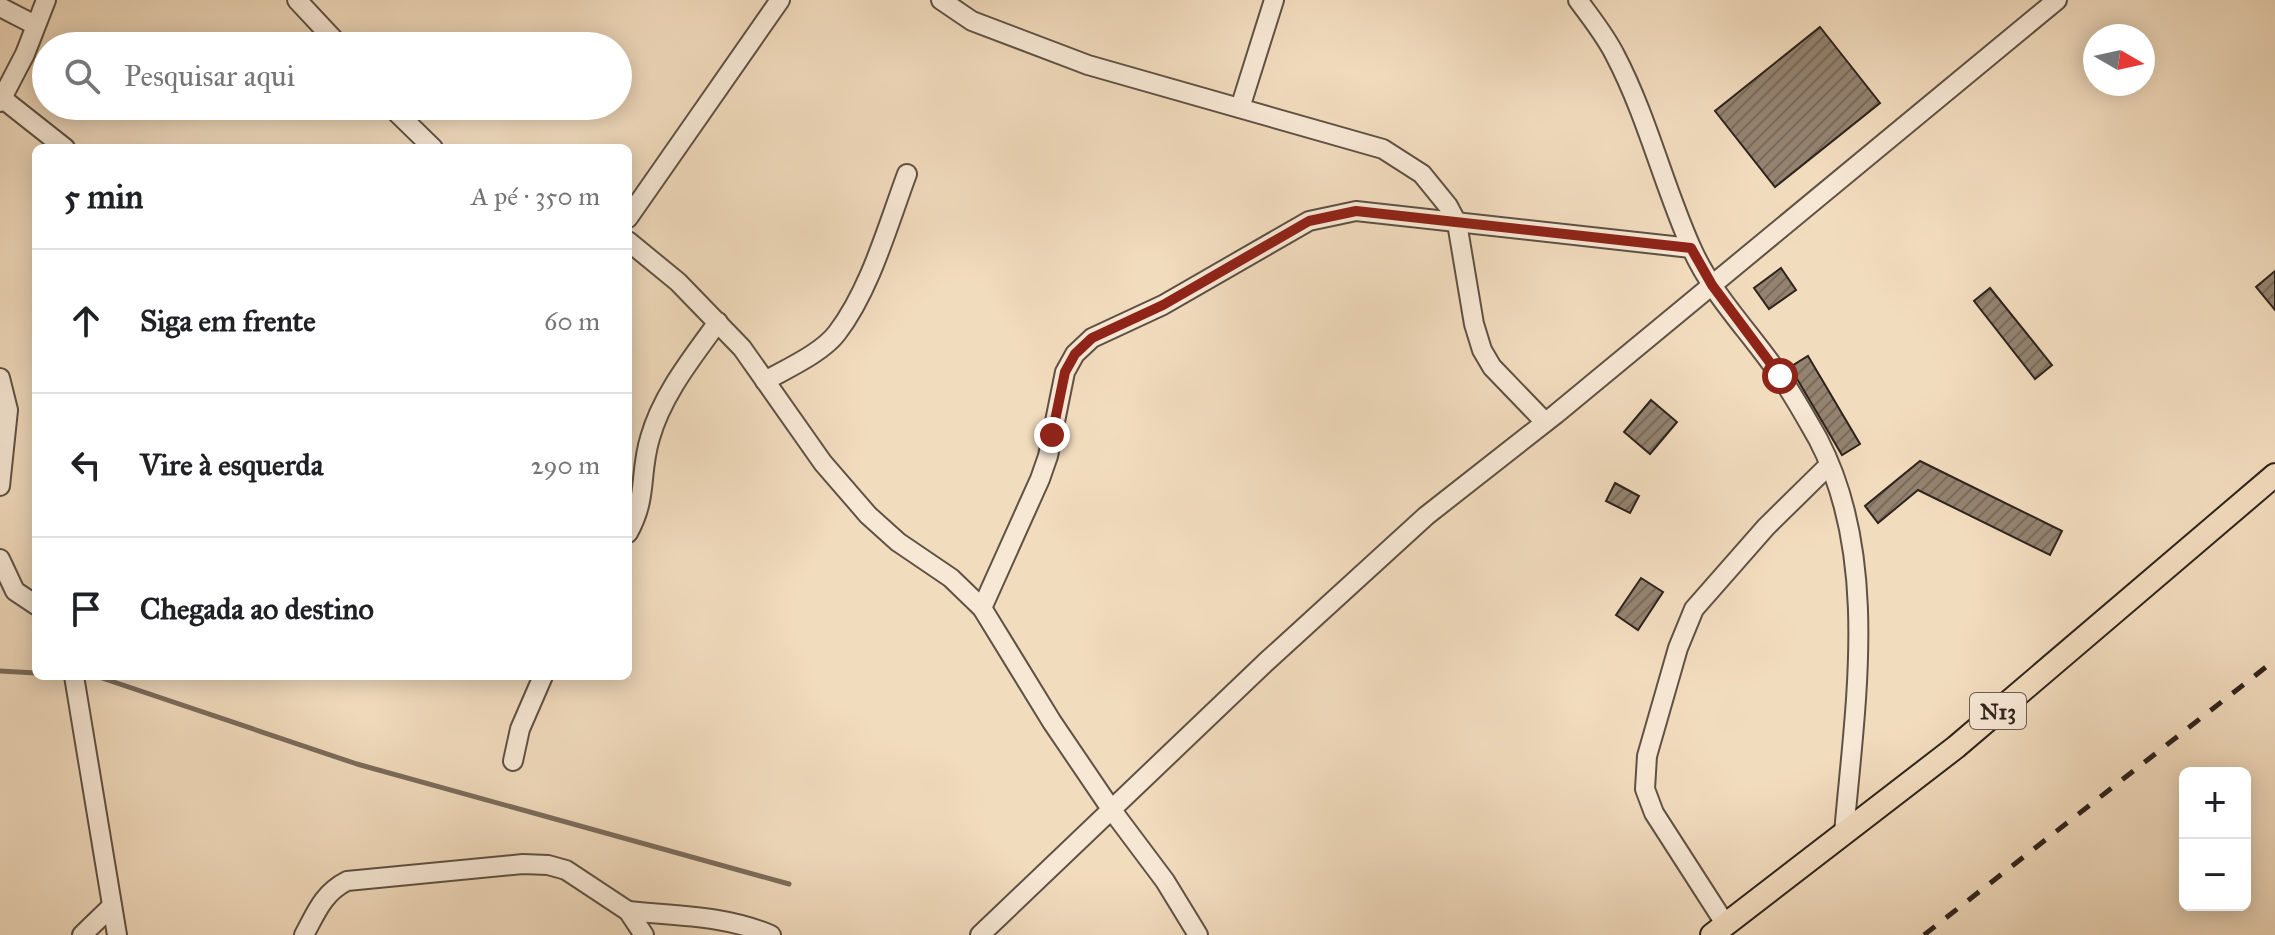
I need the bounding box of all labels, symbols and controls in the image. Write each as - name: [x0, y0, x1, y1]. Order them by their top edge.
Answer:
- north arrow: [2083, 24, 2155, 96]
- search box: [32, 32, 632, 120]
- icon: search: [60, 54, 104, 98]
- text: Pesquisar aqui: [124, 58, 295, 94]
- text: 5 min: [64, 176, 143, 217]
- text: A pé · 350 m: [471, 180, 600, 212]
- icon: ahead: [64, 299, 108, 343]
- text: Siga em frente: [140, 303, 316, 339]
- text: 60 m: [544, 305, 600, 337]
- route start: [1762, 358, 1798, 394]
- route end: [1034, 417, 1070, 453]
- icon: left: [64, 443, 108, 487]
- text: Vire à esquerda: [140, 447, 323, 483]
- text: 290 m: [531, 449, 600, 481]
- icon: arrive: [64, 587, 108, 631]
- text: Chegada ao destino: [140, 591, 374, 627]
- road number: N13: [1970, 693, 2026, 729]
- map controls: [2179, 767, 2251, 911]
- button: +: [2179, 767, 2251, 839]
- button: −: [2179, 839, 2251, 911]

